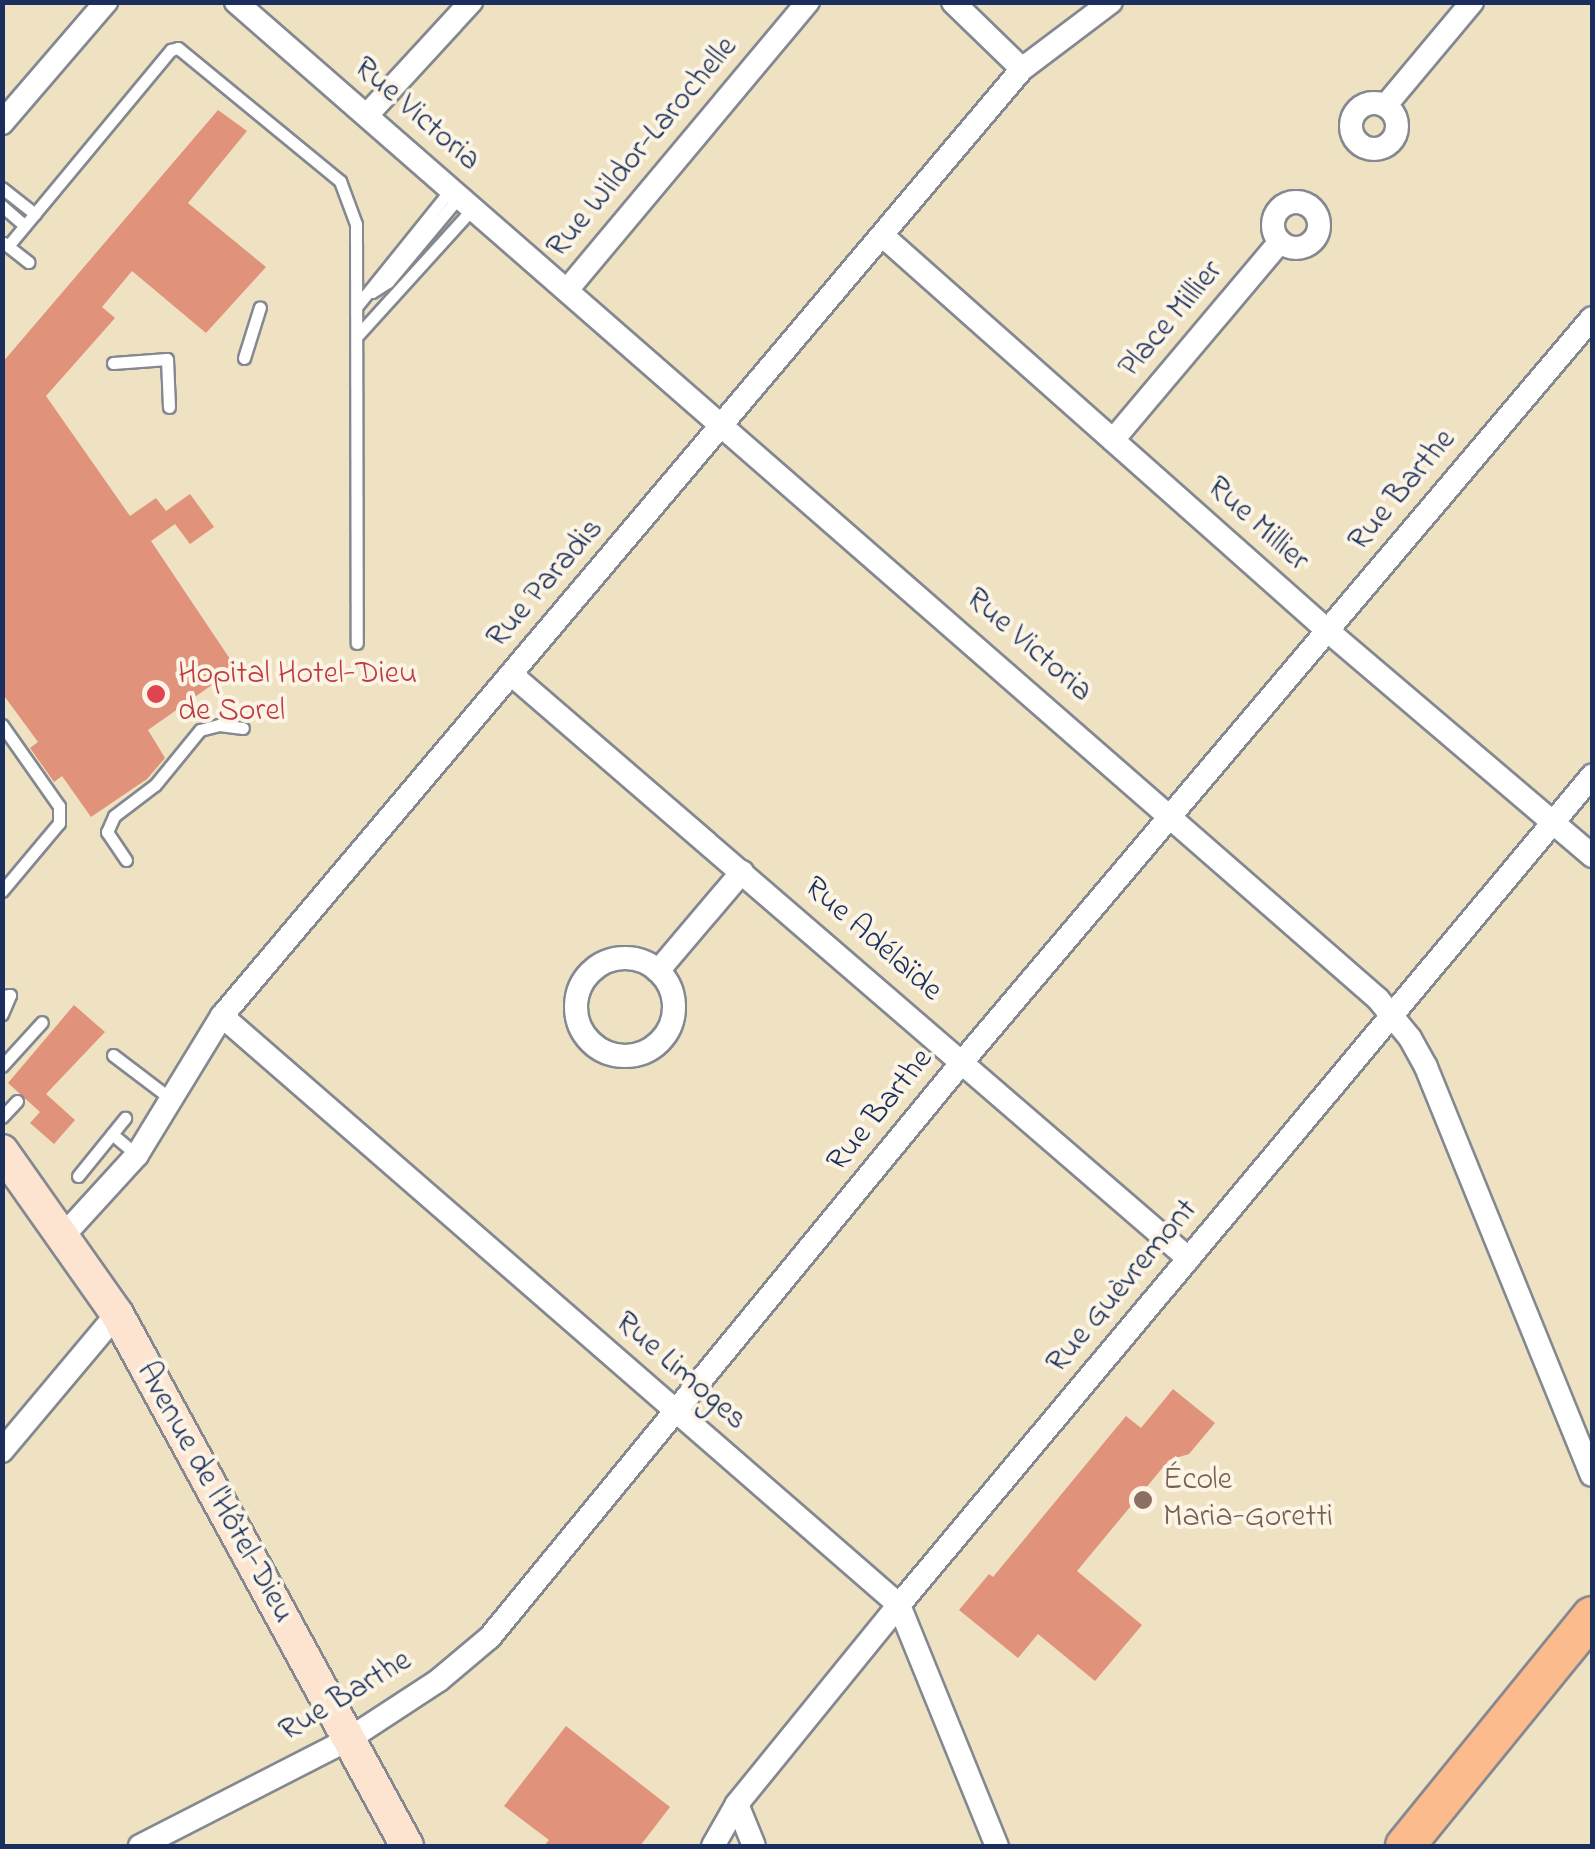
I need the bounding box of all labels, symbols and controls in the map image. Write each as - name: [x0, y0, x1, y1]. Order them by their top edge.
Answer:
- street label: Rue Wildor-Larochelle: [539, 30, 747, 266]
- street label: Rue Victoria: [345, 50, 487, 180]
- street label: Place Millier: [1112, 253, 1232, 387]
- street label: Rue Barthe: [1341, 422, 1465, 560]
- street label: Rue Millier: [1198, 469, 1316, 581]
- street label: Rue Paradis: [479, 511, 613, 657]
- street label: Rue Victoria: [957, 581, 1099, 711]
- place label: Hopital Hotel-Dieu de Sorel: [178, 657, 417, 732]
- marker: Hopital Hotel-Dieu de Sorel: [143, 681, 169, 707]
- street label: Rue Adélaïde: [795, 869, 949, 1011]
- street label: Rue Barthe: [820, 1042, 942, 1180]
- street label: Rue Guèvremont: [1039, 1192, 1207, 1382]
- street label: Rue Limoges: [606, 1304, 754, 1440]
- street label: Avenue de l'Hôtel-Dieu: [126, 1356, 302, 1630]
- place label: École Maria-Goretti: [1163, 1463, 1333, 1538]
- marker: École Maria-Goretti: [1132, 1489, 1154, 1511]
- street label: Rue Barthe: [273, 1643, 419, 1751]

